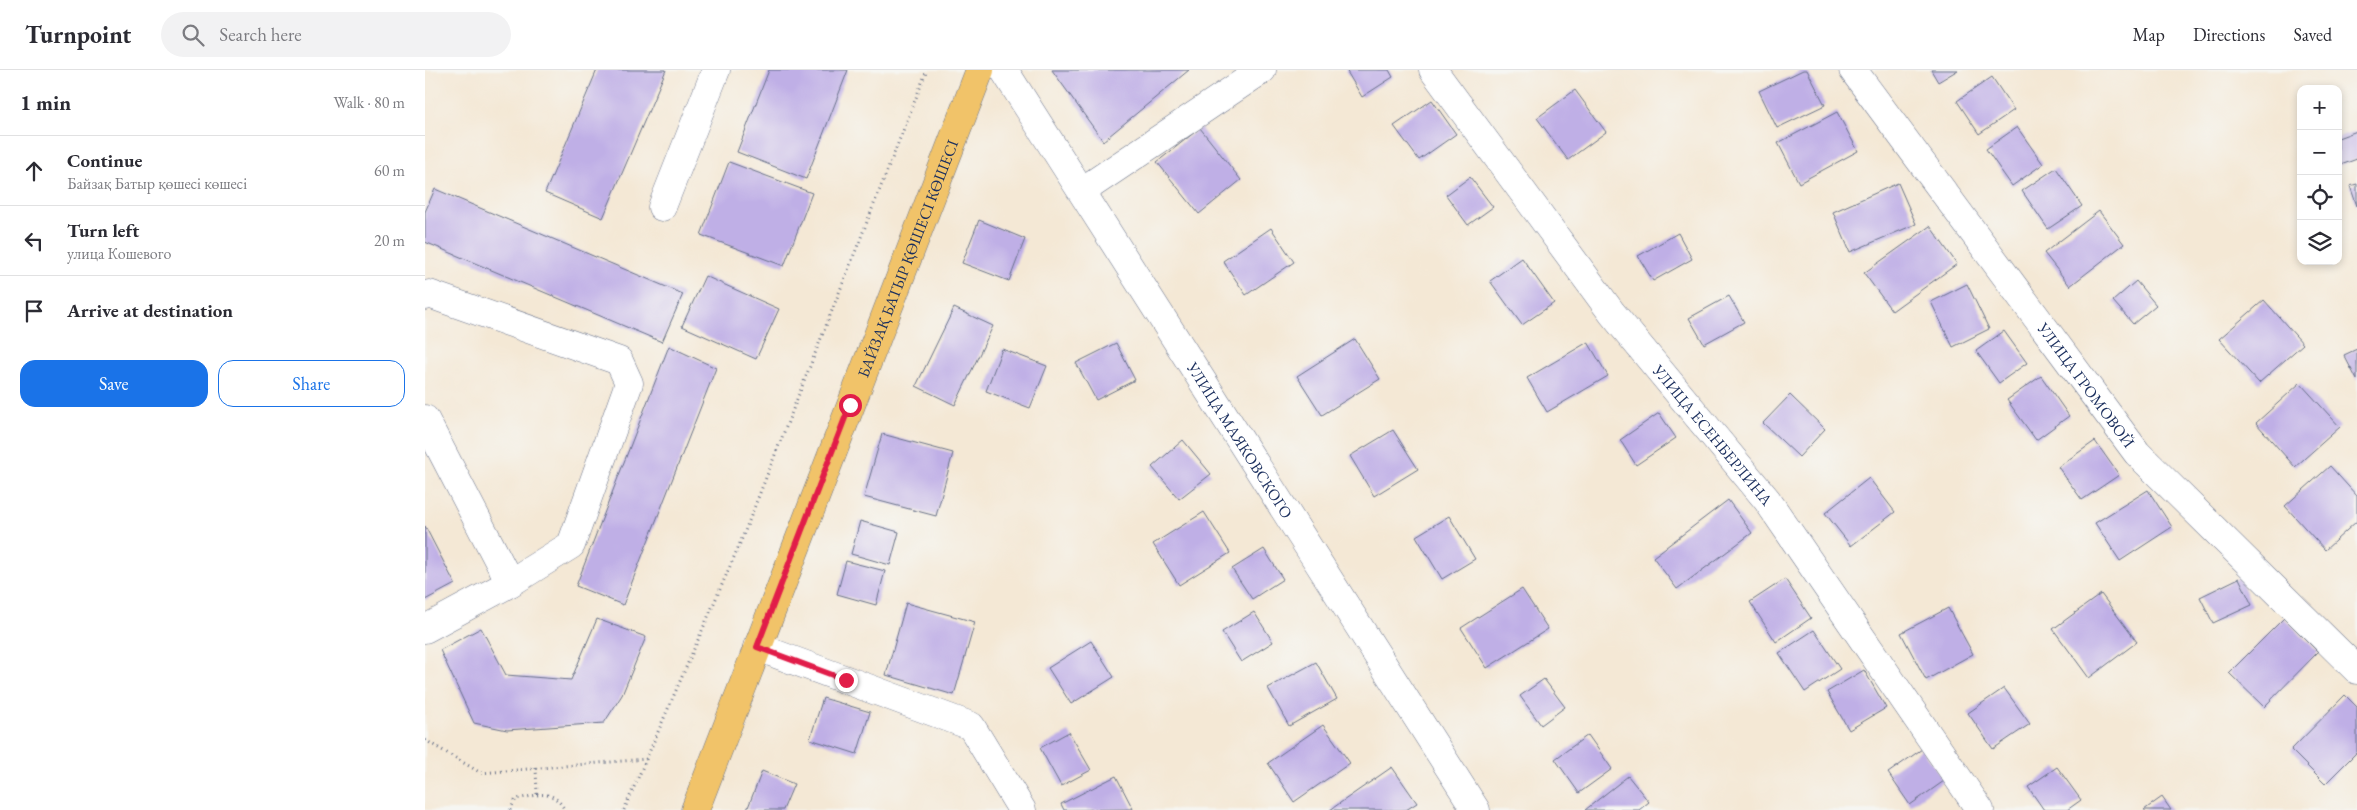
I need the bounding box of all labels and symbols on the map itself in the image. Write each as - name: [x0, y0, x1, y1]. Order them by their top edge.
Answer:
- street label: БАЙЗАҚ БАТЫР ҚӨШЕСІ КӨШЕСІ: [852, 136, 963, 380]
- street label: УЛИЦА ГРОМОВОЙ: [2033, 317, 2140, 452]
- street label: УЛИЦА МАЯКОВСКОГО: [1182, 357, 1298, 522]
- street label: УЛИЦА ЕСЕНБЕРЛИНА: [1648, 359, 1778, 510]
- route start: [839, 394, 862, 417]
- route end: [835, 669, 858, 692]

